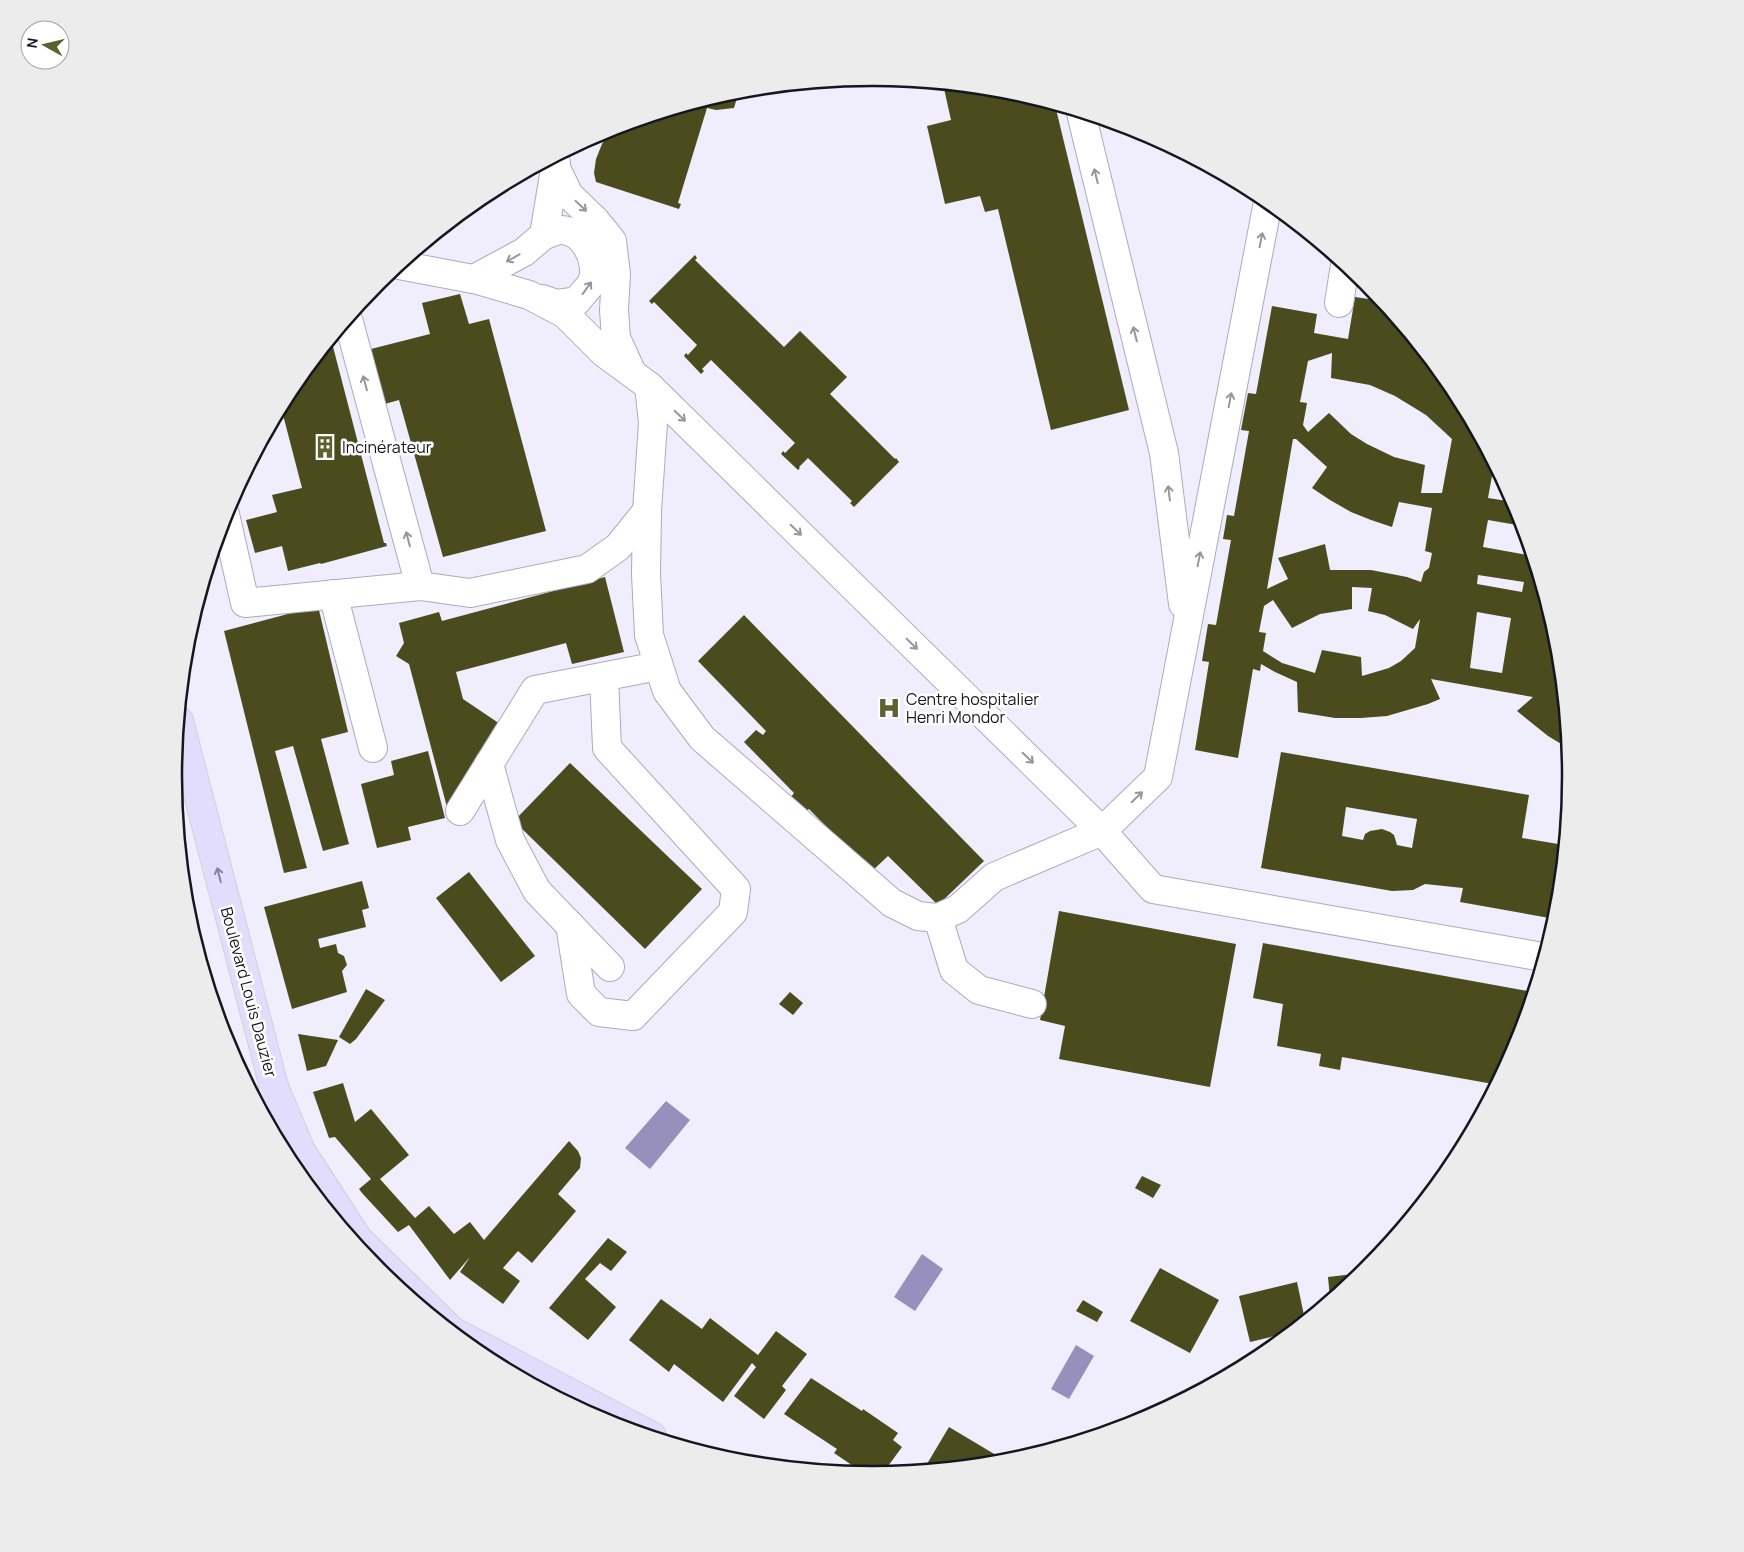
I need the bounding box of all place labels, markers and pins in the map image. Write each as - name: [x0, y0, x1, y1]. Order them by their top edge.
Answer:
- building icon: Incinérateur: [312, 434, 338, 460]
- place label: Incinérateur: [342, 436, 432, 458]
- place label: Centre hospitalier Henri Mondor: [906, 688, 1039, 728]
- hospital icon: Centre hospitalier Henri Mondor: [876, 695, 902, 721]

